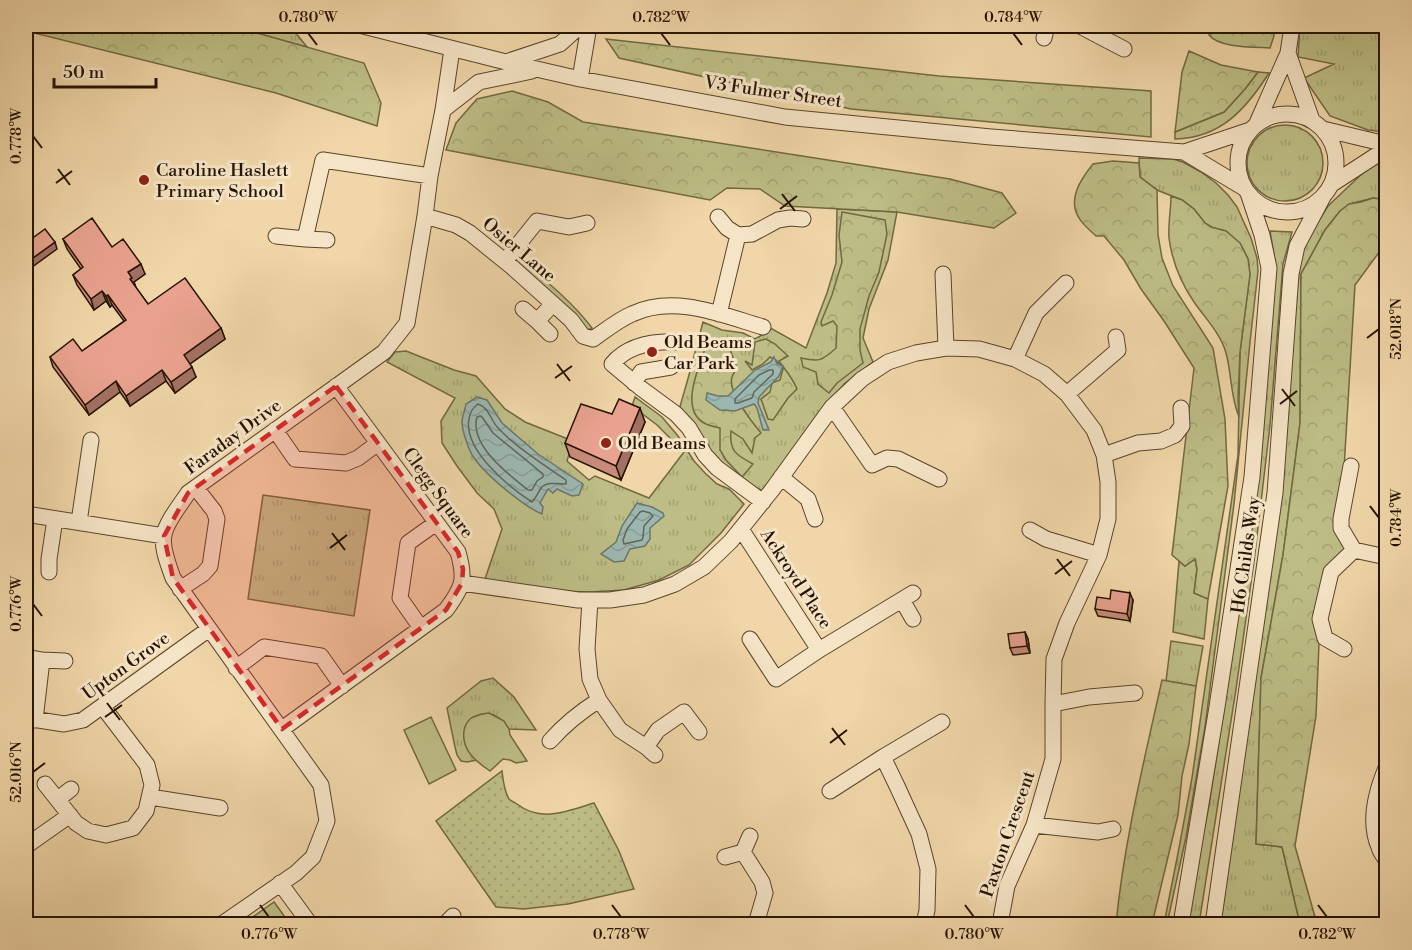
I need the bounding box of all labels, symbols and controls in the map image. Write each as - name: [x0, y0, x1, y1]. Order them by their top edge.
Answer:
- text: 0.780°W: [279, 8, 338, 27]
- text: 0.782°W: [632, 8, 690, 27]
- text: 0.784°W: [984, 8, 1042, 27]
- scale bar: [54, 51, 156, 89]
- text: 50 m: [63, 61, 105, 84]
- street label: V3 Fulmer Street: [702, 71, 844, 113]
- text: 0.778°W: [7, 107, 26, 164]
- place label: Caroline Haslett Primary School: [156, 159, 289, 203]
- marker: Caroline Haslett Primary School: [137, 173, 151, 187]
- street label: Osier Lane: [477, 212, 561, 288]
- text: 52.018°N: [1387, 298, 1406, 360]
- place label: Old Beams Car Park: [664, 331, 752, 375]
- marker: Old Beams Car Park: [645, 345, 659, 359]
- street label: Faraday Drive: [180, 394, 286, 480]
- place label: Old Beams: [618, 432, 706, 455]
- marker: Old Beams: [599, 436, 613, 450]
- street label: Clegg Square: [397, 443, 479, 543]
- text: 0.784°W: [1387, 489, 1406, 547]
- street label: H6 Childs Way: [1226, 495, 1266, 615]
- street label: Ackroyd Place: [755, 524, 837, 633]
- text: 0.776°W: [7, 576, 26, 632]
- street label: Upton Grove: [78, 627, 174, 705]
- text: 52.016°N: [7, 741, 26, 803]
- street label: Paxton Crescent: [976, 767, 1041, 900]
- text: 0.776°W: [241, 925, 297, 944]
- text: 0.778°W: [593, 925, 650, 944]
- text: 0.780°W: [945, 925, 1004, 944]
- text: 0.782°W: [1298, 925, 1356, 944]

